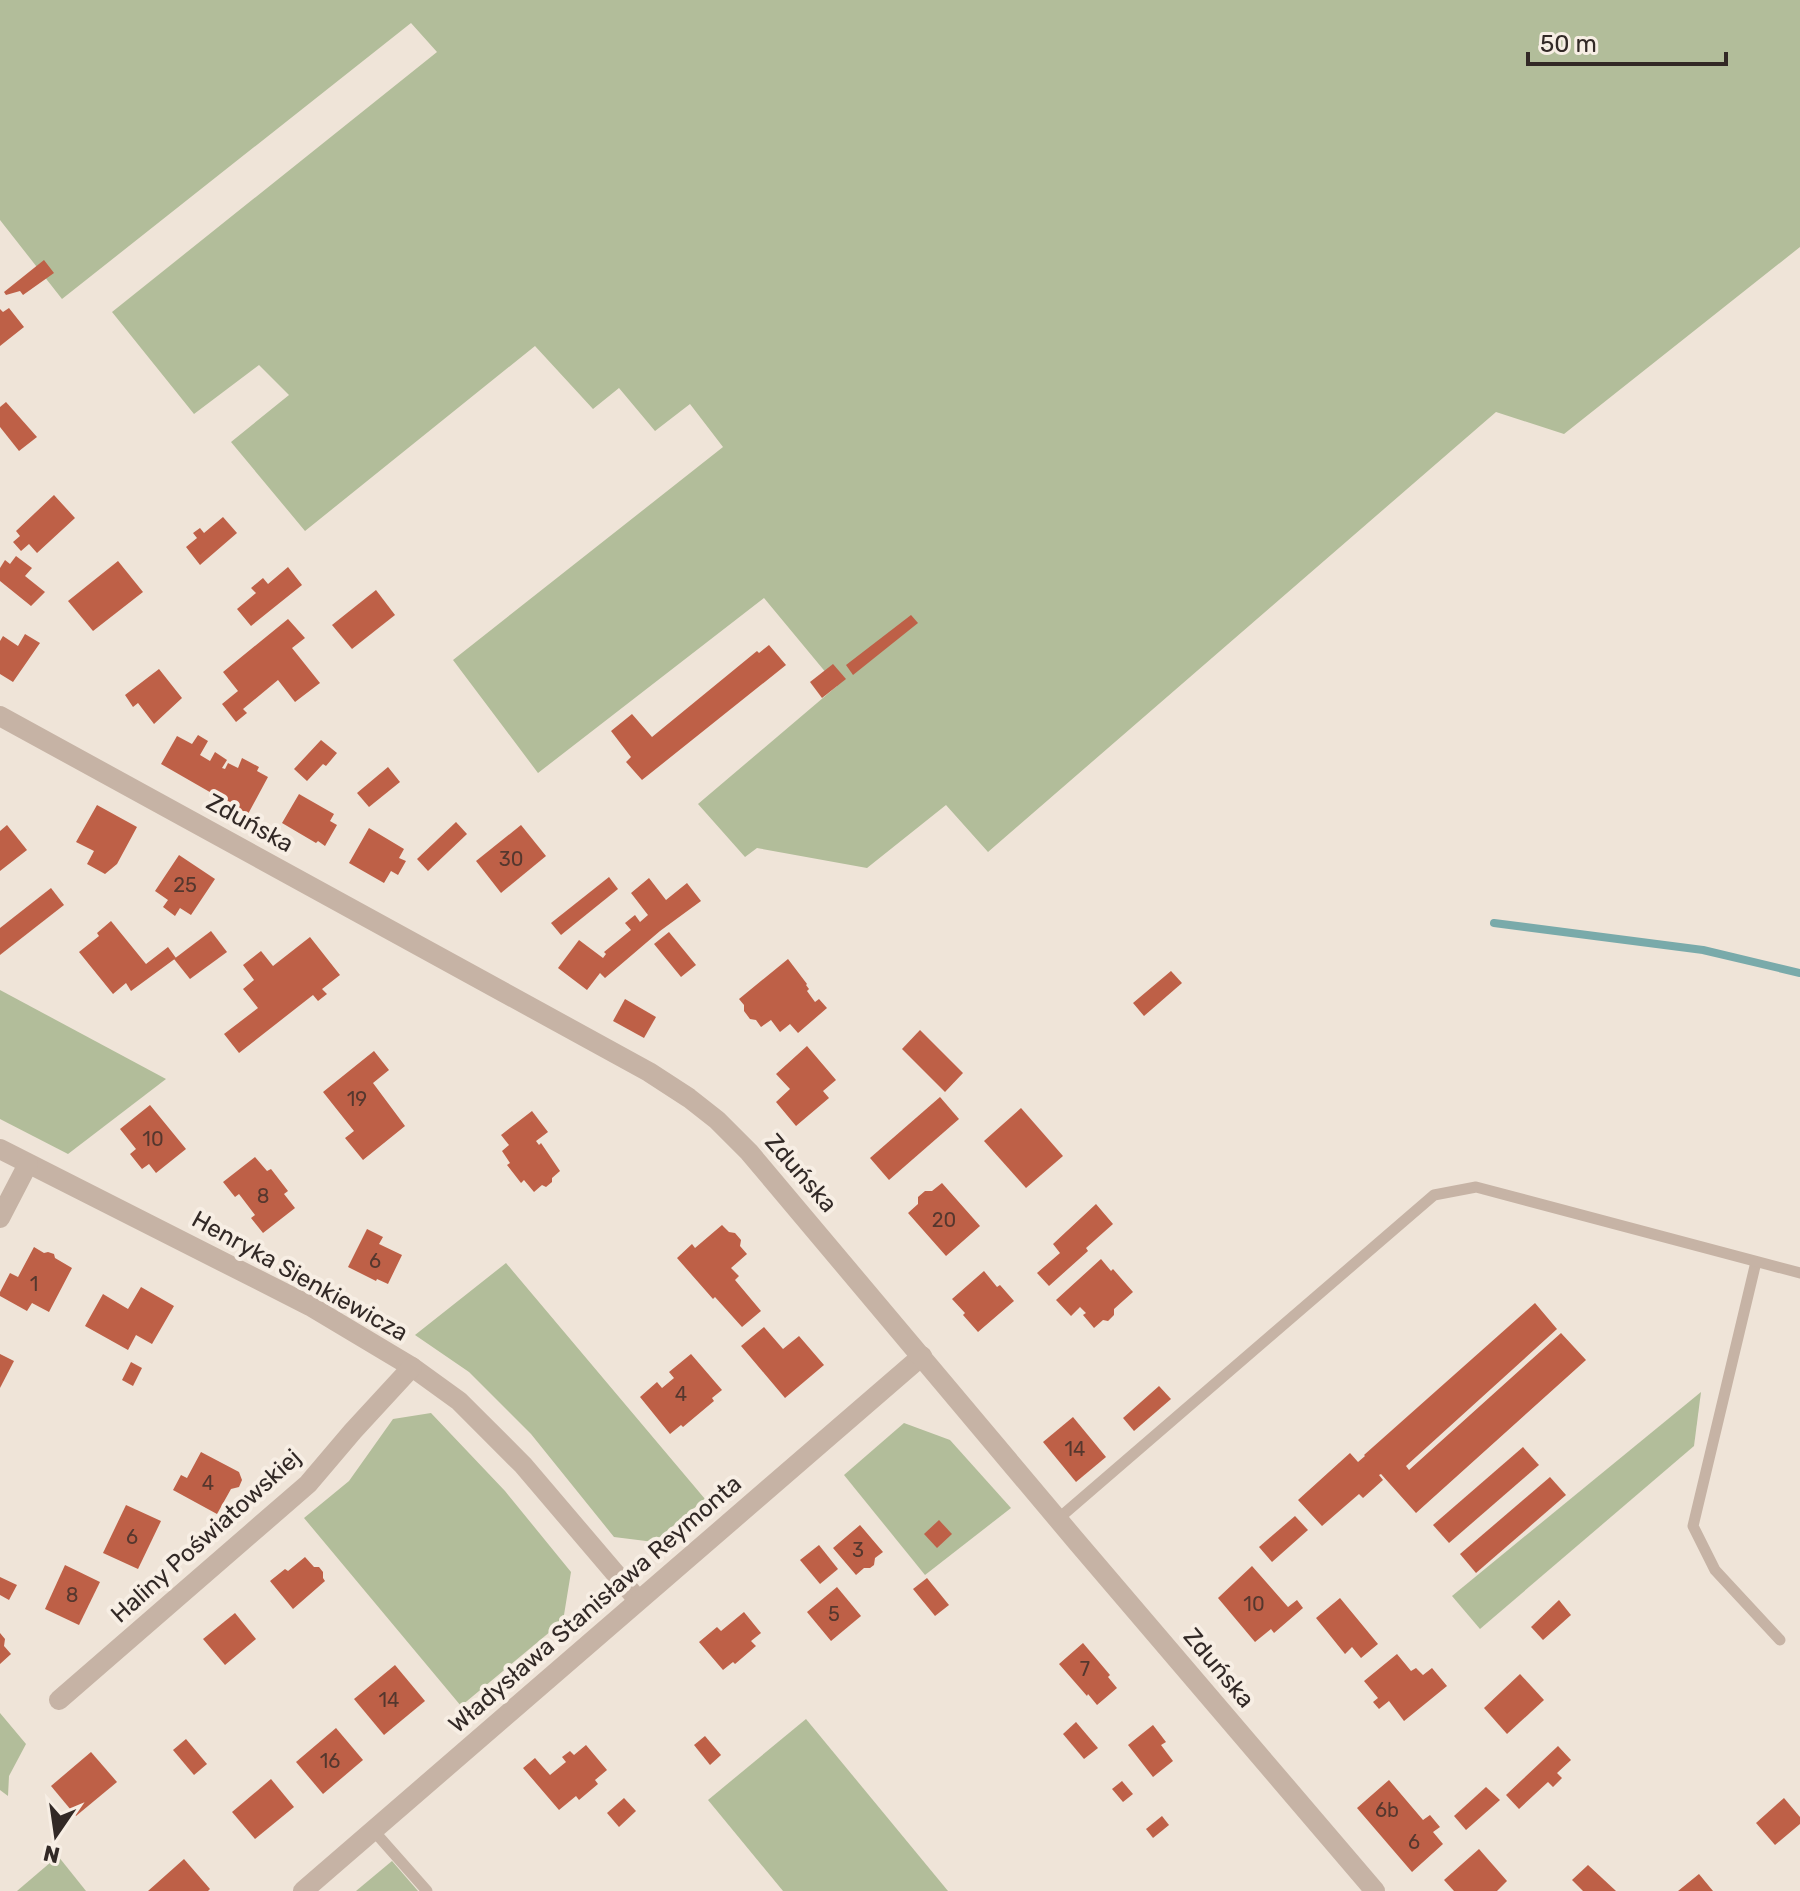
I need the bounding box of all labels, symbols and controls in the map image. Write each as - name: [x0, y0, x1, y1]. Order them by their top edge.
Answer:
- scale bar: [1528, 16, 1726, 66]
- text: 50 m: [1540, 30, 1597, 58]
- street label: Zduńska: [202, 788, 298, 858]
- house number: 30: [499, 847, 523, 871]
- house number: 25: [173, 873, 197, 897]
- house number: 19: [347, 1087, 367, 1111]
- house number: 10: [142, 1127, 164, 1151]
- street label: Zduńska: [759, 1128, 843, 1218]
- house number: 8: [257, 1184, 269, 1208]
- street label: Henryka Sienkiewicza: [187, 1205, 413, 1347]
- house number: 20: [932, 1208, 956, 1232]
- house number: 6: [369, 1249, 381, 1273]
- house number: 1: [30, 1272, 38, 1296]
- house number: 4: [675, 1382, 687, 1406]
- house number: 14: [1065, 1437, 1085, 1461]
- street label: Haliny Poświatowskiej: [105, 1443, 307, 1629]
- street label: Władysława Stanisława Reymonta: [443, 1469, 747, 1739]
- house number: 4: [202, 1471, 214, 1495]
- house number: 6: [126, 1525, 138, 1549]
- house number: 3: [852, 1538, 864, 1562]
- house number: 8: [66, 1583, 78, 1607]
- house number: 10: [1243, 1592, 1265, 1616]
- house number: 5: [828, 1602, 840, 1626]
- street label: Zduńska: [1178, 1623, 1260, 1713]
- house number: 7: [1080, 1657, 1090, 1681]
- house number: 14: [379, 1688, 399, 1712]
- house number: 16: [320, 1749, 340, 1773]
- north arrow: [16, 1795, 96, 1875]
- house number: 6b: [1375, 1798, 1399, 1822]
- house number: 6: [1408, 1830, 1420, 1854]
- text: N: [41, 1839, 62, 1869]

